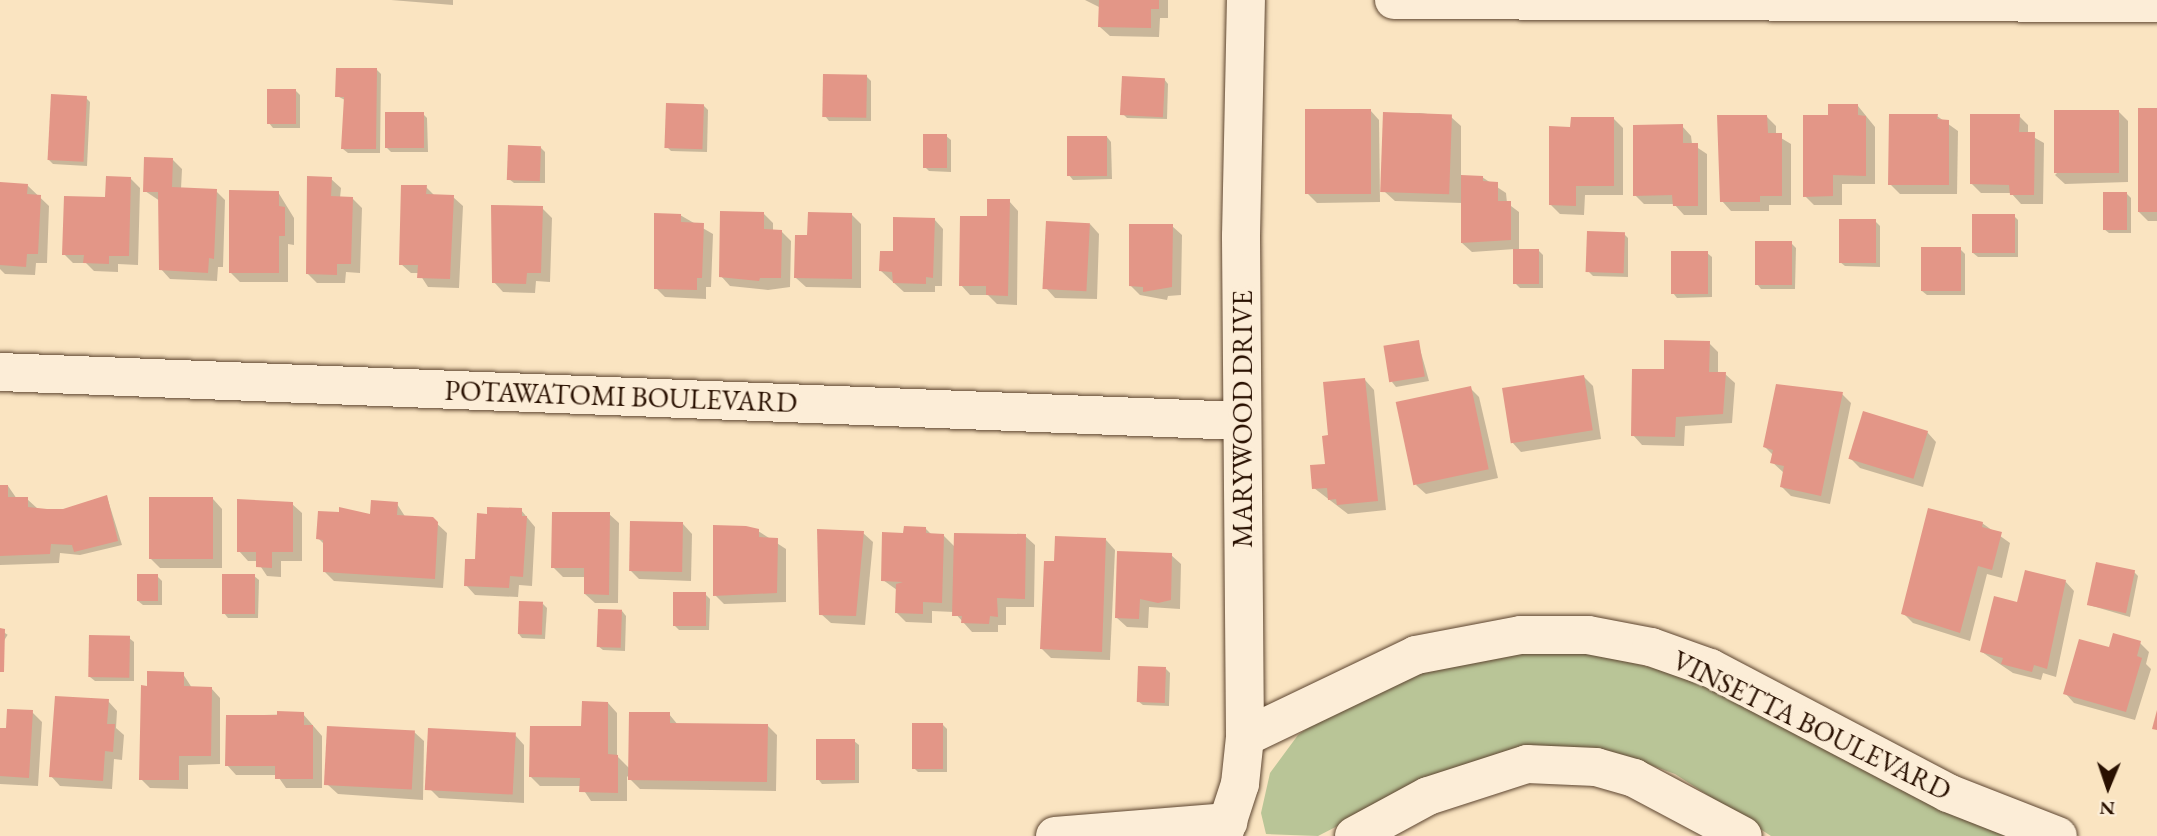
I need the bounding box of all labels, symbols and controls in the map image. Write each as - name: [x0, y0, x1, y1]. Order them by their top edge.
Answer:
- street label: MARYWOOD DRIVE: [1225, 290, 1259, 548]
- street label: POTAWATOMI BOULEVARD: [444, 373, 798, 419]
- street label: VINSETTA BOULEVARD: [1667, 643, 1957, 807]
- north arrow: [2073, 752, 2143, 822]
- text: N: [2099, 796, 2115, 821]

